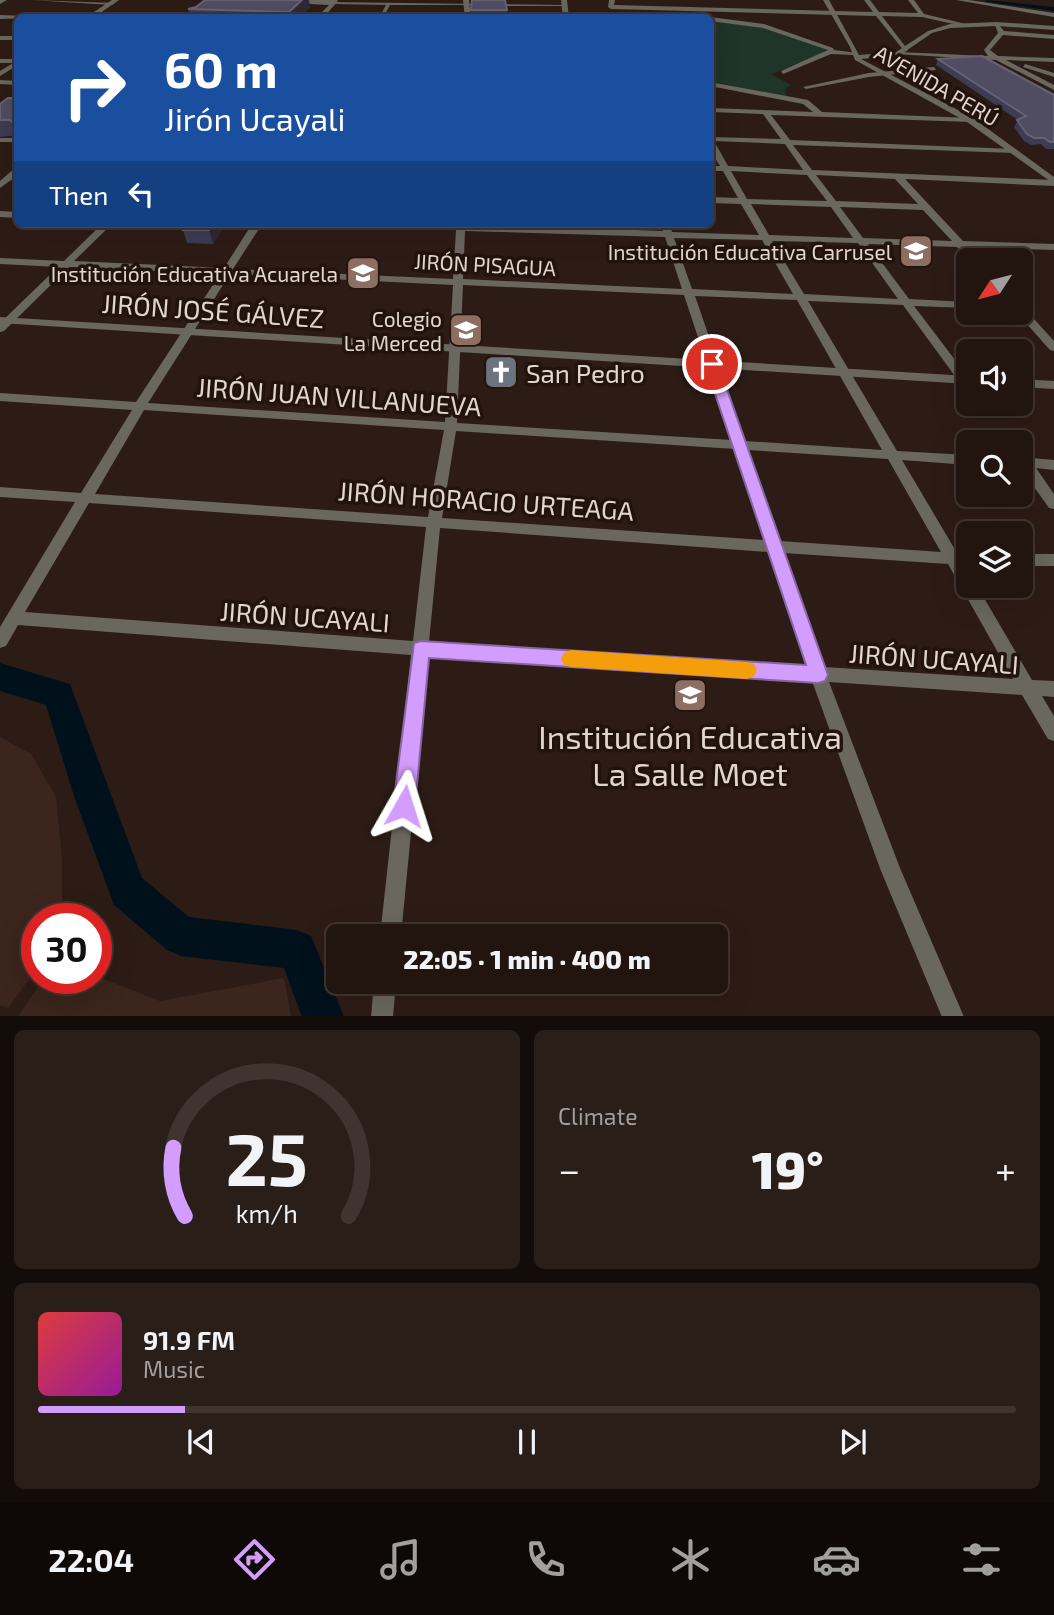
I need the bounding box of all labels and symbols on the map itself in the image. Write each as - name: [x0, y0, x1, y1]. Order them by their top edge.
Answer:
- street label: AVENIDA PERÚ: [870, 39, 1004, 131]
- school or university icon: Institución Educativa Carrusel: [897, 232, 935, 270]
- place label: Institución Educativa Carrusel: [608, 239, 893, 264]
- street label: JIRÓN PISAGUA: [413, 248, 557, 280]
- north arrow: [956, 248, 1032, 326]
- school or university icon: Institución Educativa Acuarela: [344, 254, 382, 292]
- place label: Institución Educativa Acuarela: [51, 261, 338, 286]
- street label: JIRÓN JOSÉ GÁLVEZ: [101, 287, 325, 333]
- place label: Colegio La Merced: [344, 306, 442, 355]
- school or university icon: Colegio La Merced: [447, 311, 485, 349]
- pin: [682, 334, 742, 394]
- church icon: San Pedro: [482, 353, 520, 391]
- place label: San Pedro: [526, 357, 645, 388]
- street label: JIRÓN JUAN VILLANUEVA: [196, 371, 482, 421]
- street label: JIRÓN HORACIO URTEAGA: [337, 474, 635, 526]
- street label: JIRÓN UCAYALI: [219, 595, 391, 637]
- street label: JIRÓN UCAYALI: [848, 637, 1020, 679]
- school or university icon: Institución Educativa La Salle Moet: [671, 676, 709, 714]
- place label: Institución Educativa La Salle Moet: [538, 717, 842, 792]
- position arrow: [367, 769, 441, 843]
- speed limit sign: 30: [21, 903, 112, 994]

